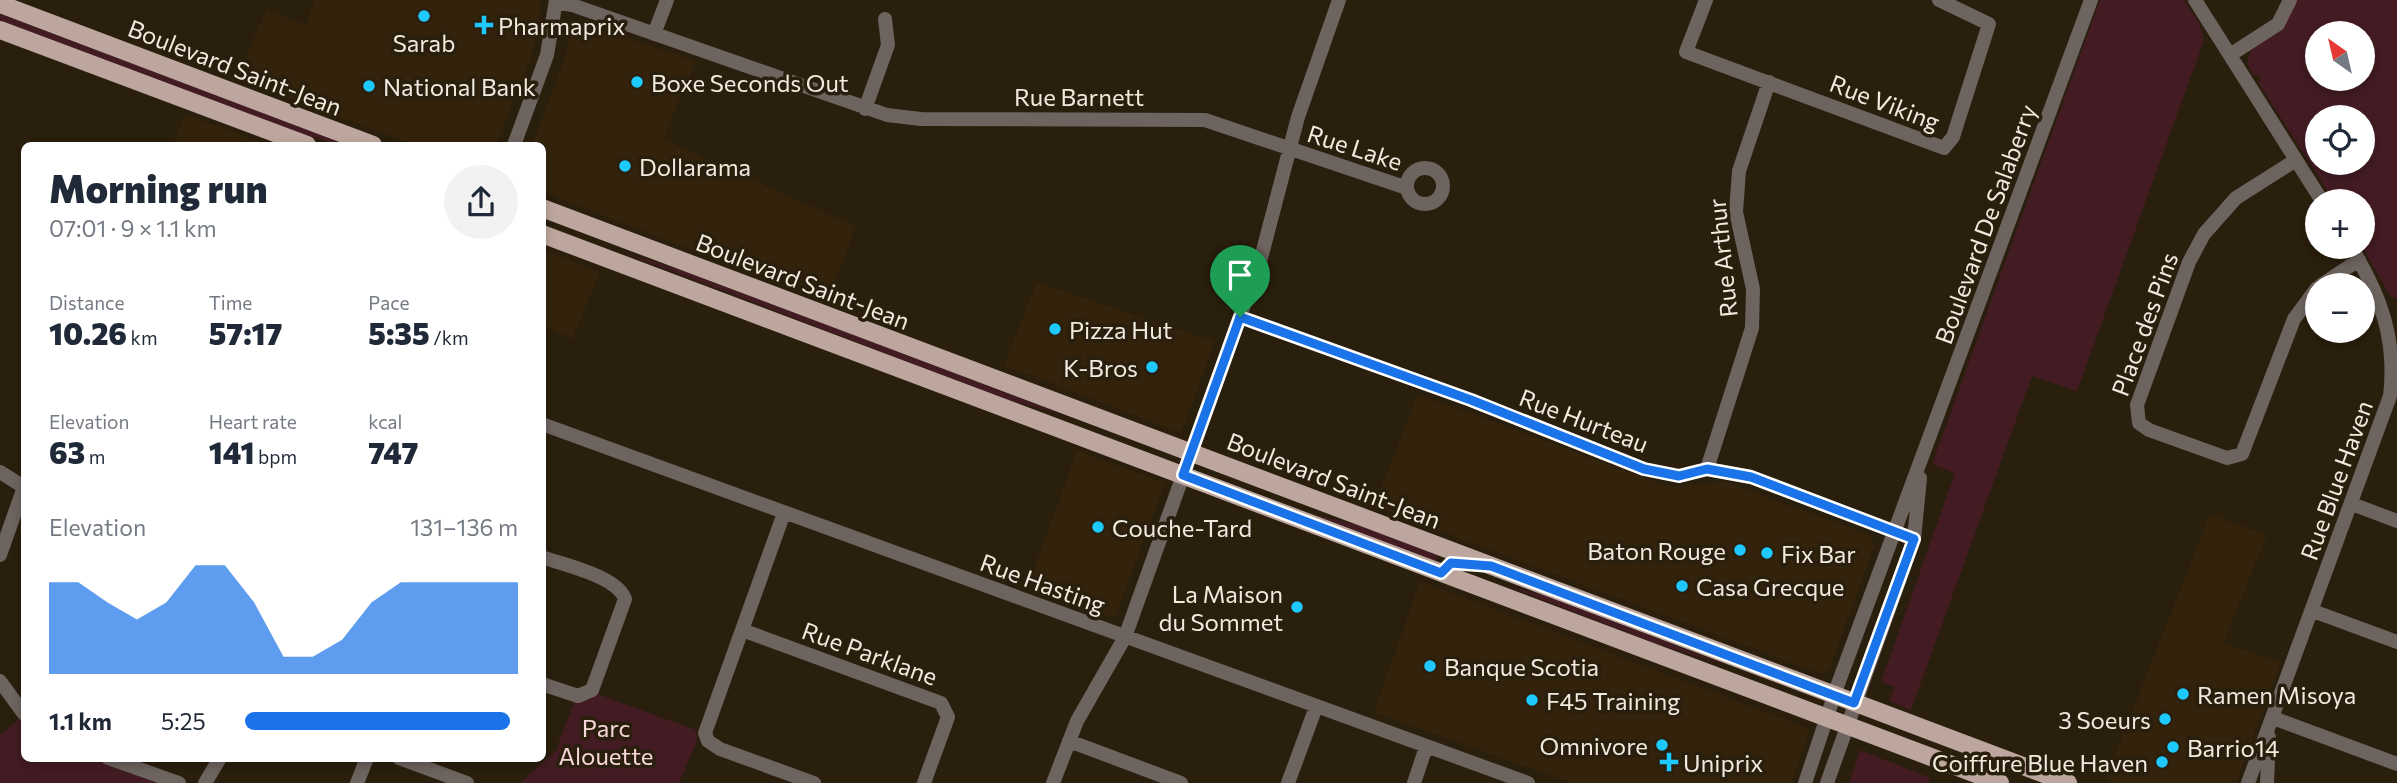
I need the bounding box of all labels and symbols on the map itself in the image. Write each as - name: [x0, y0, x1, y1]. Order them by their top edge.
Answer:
- marker: Sarab: [416, 8, 432, 24]
- place label: Pharmaprix: [498, 11, 625, 40]
- street label: Boulevard Saint-Jean: [124, 13, 346, 121]
- marker: Pharmaprix: [476, 17, 492, 33]
- north arrow: [2305, 21, 2375, 91]
- place label: Sarab: [393, 28, 455, 57]
- place label: Boxe Seconds Out: [651, 68, 849, 97]
- street label: Rue Viking: [1826, 68, 1944, 136]
- place label: National Bank: [383, 72, 536, 101]
- marker: Boxe Seconds Out: [629, 74, 645, 90]
- marker: National Bank: [361, 78, 377, 94]
- street label: Rue Barnett: [1014, 82, 1144, 111]
- street label: Boulevard De Salaberry: [1928, 100, 2042, 348]
- street label: Rue Lake: [1304, 118, 1406, 176]
- place label: Dollarama: [639, 152, 751, 181]
- marker: Dollarama: [617, 158, 633, 174]
- street label: Rue Arthur: [1701, 197, 1743, 319]
- street label: Boulevard Saint-Jean: [692, 227, 914, 335]
- pin: [1210, 245, 1270, 317]
- street label: Place des Pins: [2105, 248, 2183, 400]
- place label: Pizza Hut: [1069, 315, 1173, 344]
- marker: Pizza Hut: [1047, 321, 1063, 337]
- place label: K-Bros: [1063, 353, 1138, 382]
- marker: K-Bros: [1144, 359, 1160, 375]
- street label: Rue Hurteau: [1515, 382, 1653, 458]
- street label: Rue Blue Haven: [2294, 396, 2378, 564]
- street label: Boulevard Saint-Jean: [1223, 426, 1445, 534]
- place label: Couche-Tard: [1112, 513, 1252, 542]
- marker: Couche-Tard: [1090, 519, 1106, 535]
- place label: Baton Rouge: [1587, 536, 1726, 565]
- place label: Fix Bar: [1781, 539, 1856, 568]
- marker: Baton Rouge: [1732, 542, 1748, 558]
- marker: Fix Bar: [1759, 545, 1775, 561]
- street label: Rue Hasting: [977, 547, 1109, 619]
- place label: Casa Grecque: [1696, 572, 1844, 601]
- marker: Casa Grecque: [1674, 578, 1690, 594]
- place label: La Maison du Sommet: [1159, 579, 1283, 636]
- marker: La Maison du Sommet: [1289, 599, 1305, 615]
- street label: Rue Parklane: [798, 615, 942, 691]
- place label: Banque Scotia: [1444, 652, 1599, 681]
- marker: Banque Scotia: [1422, 658, 1438, 674]
- place label: Ramen Misoya: [2197, 680, 2356, 709]
- place label: F45 Training: [1546, 686, 1680, 715]
- marker: Ramen Misoya: [2175, 686, 2191, 702]
- marker: F45 Training: [1524, 692, 1540, 708]
- place label: 3 Soeurs: [2058, 705, 2151, 734]
- marker: 3 Soeurs: [2157, 711, 2173, 727]
- park label: Parc Alouette: [558, 713, 654, 770]
- place label: Omnivore: [1539, 731, 1648, 760]
- place label: Barrio14: [2187, 733, 2279, 762]
- marker: Omnivore: [1654, 737, 1670, 753]
- marker: Barrio14: [2165, 739, 2181, 755]
- place label: Uniprix: [1683, 748, 1763, 777]
- place label: Coiffure Blue Haven: [1932, 748, 2148, 777]
- marker: Uniprix: [1661, 754, 1677, 770]
- marker: Coiffure Blue Haven: [2154, 754, 2170, 770]

